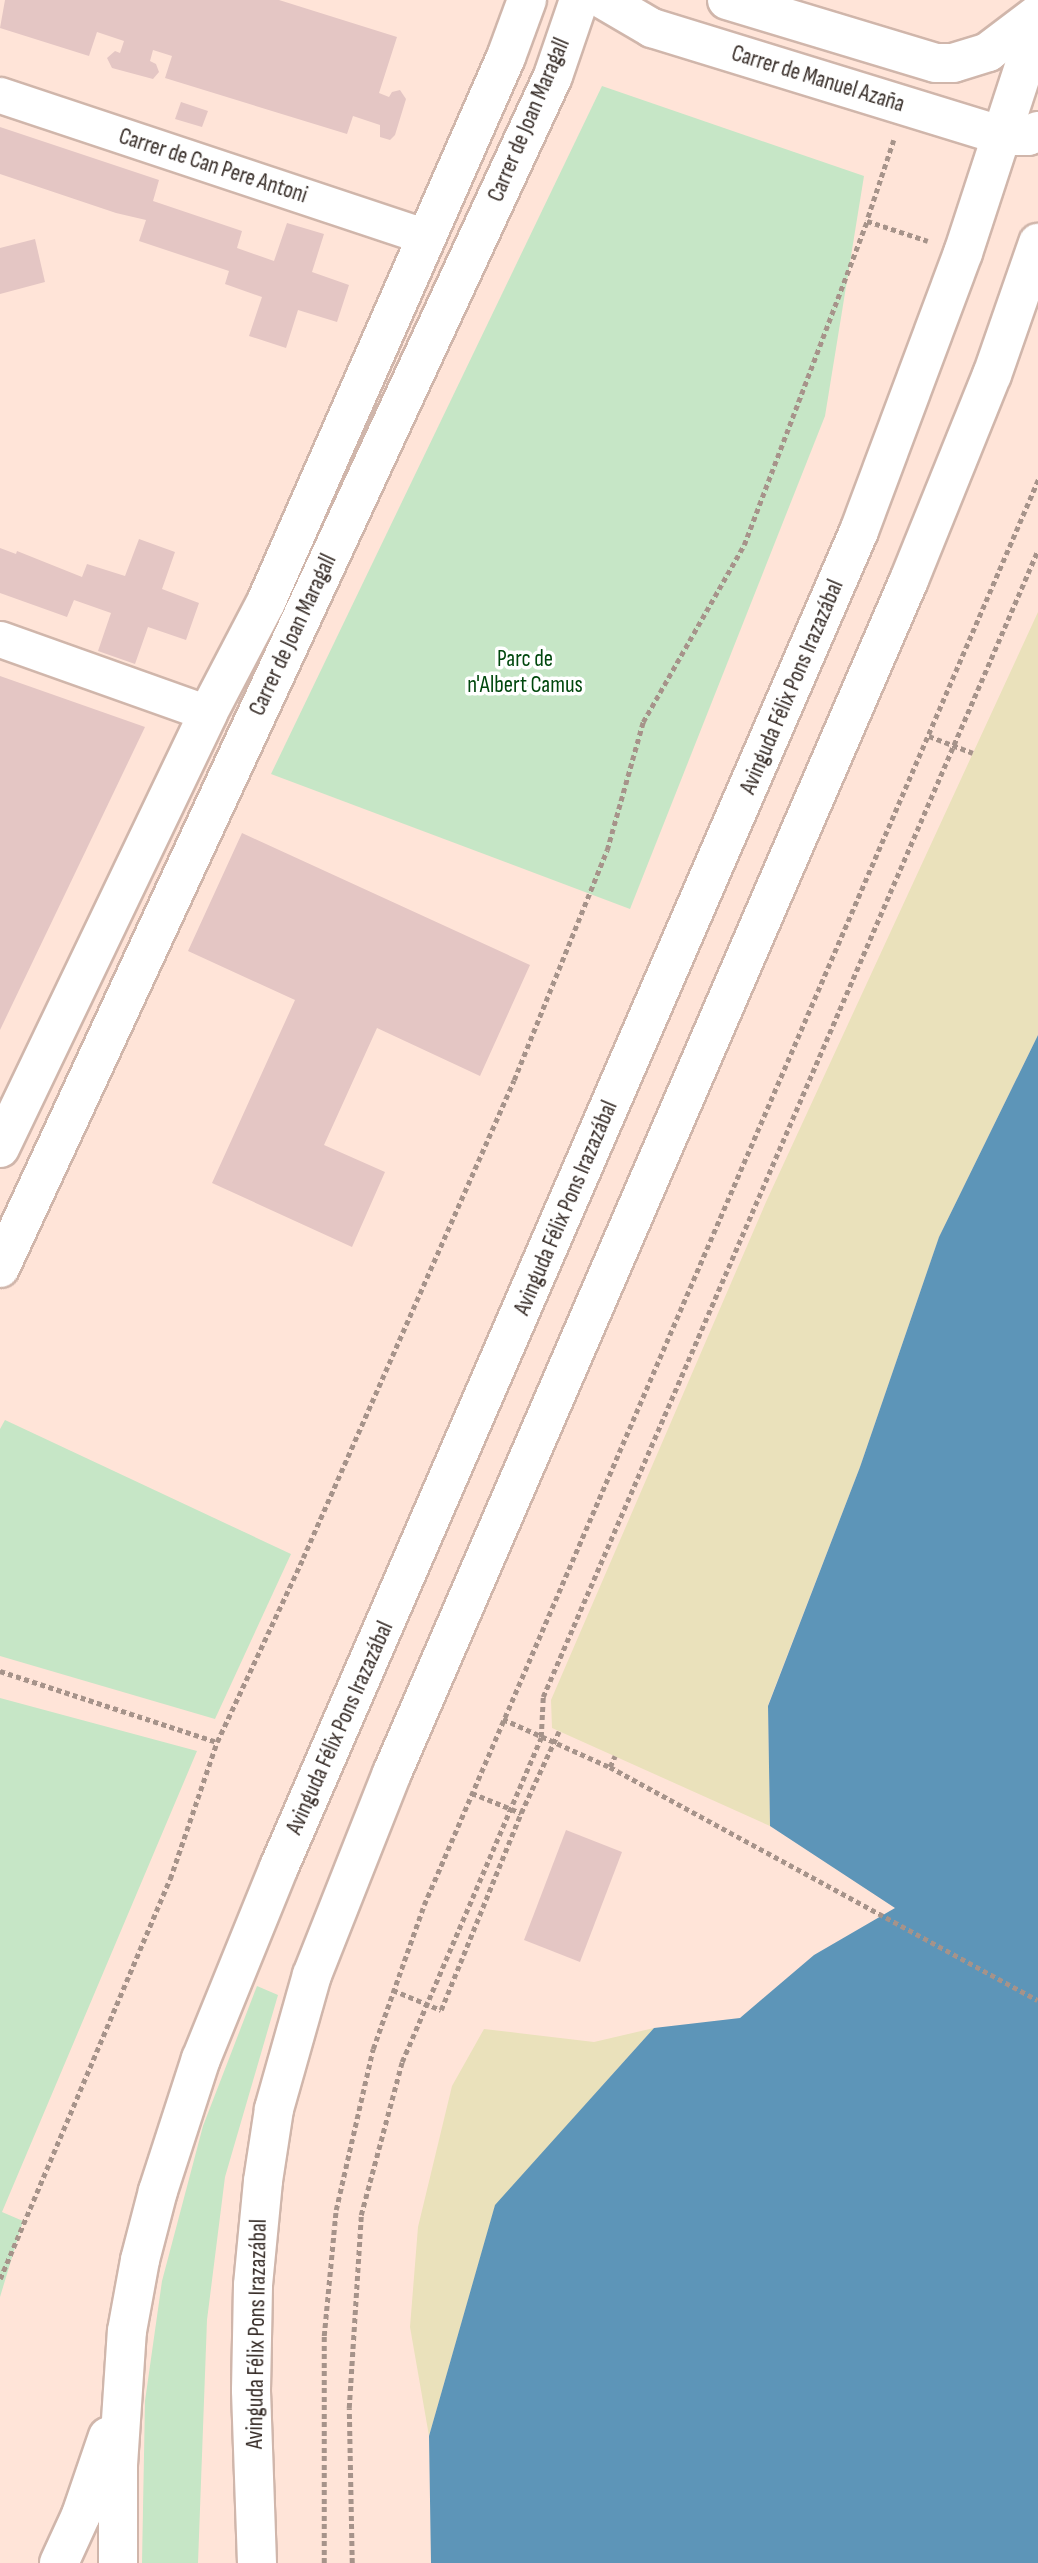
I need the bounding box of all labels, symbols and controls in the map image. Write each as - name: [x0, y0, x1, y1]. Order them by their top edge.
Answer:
- street label: Carrer de Joan Maragall: [482, 34, 576, 206]
- street label: Carrer de Manuel Azaña: [728, 40, 908, 118]
- street label: Carrer de Can Pere Antoni: [115, 123, 311, 209]
- street label: Carrer de Joan Maragall: [244, 550, 342, 720]
- street label: Avinguda Félix Pons Irazazábal: [734, 576, 850, 798]
- park label: Parc de n'Albert Camus: [467, 645, 583, 699]
- street label: Avinguda Félix Pons Irazazábal: [508, 1097, 624, 1319]
- street label: Avinguda Félix Pons Irazazábal: [281, 1617, 399, 1839]
- street label: Avinguda Félix Pons Irazazábal: [241, 2219, 273, 2449]

